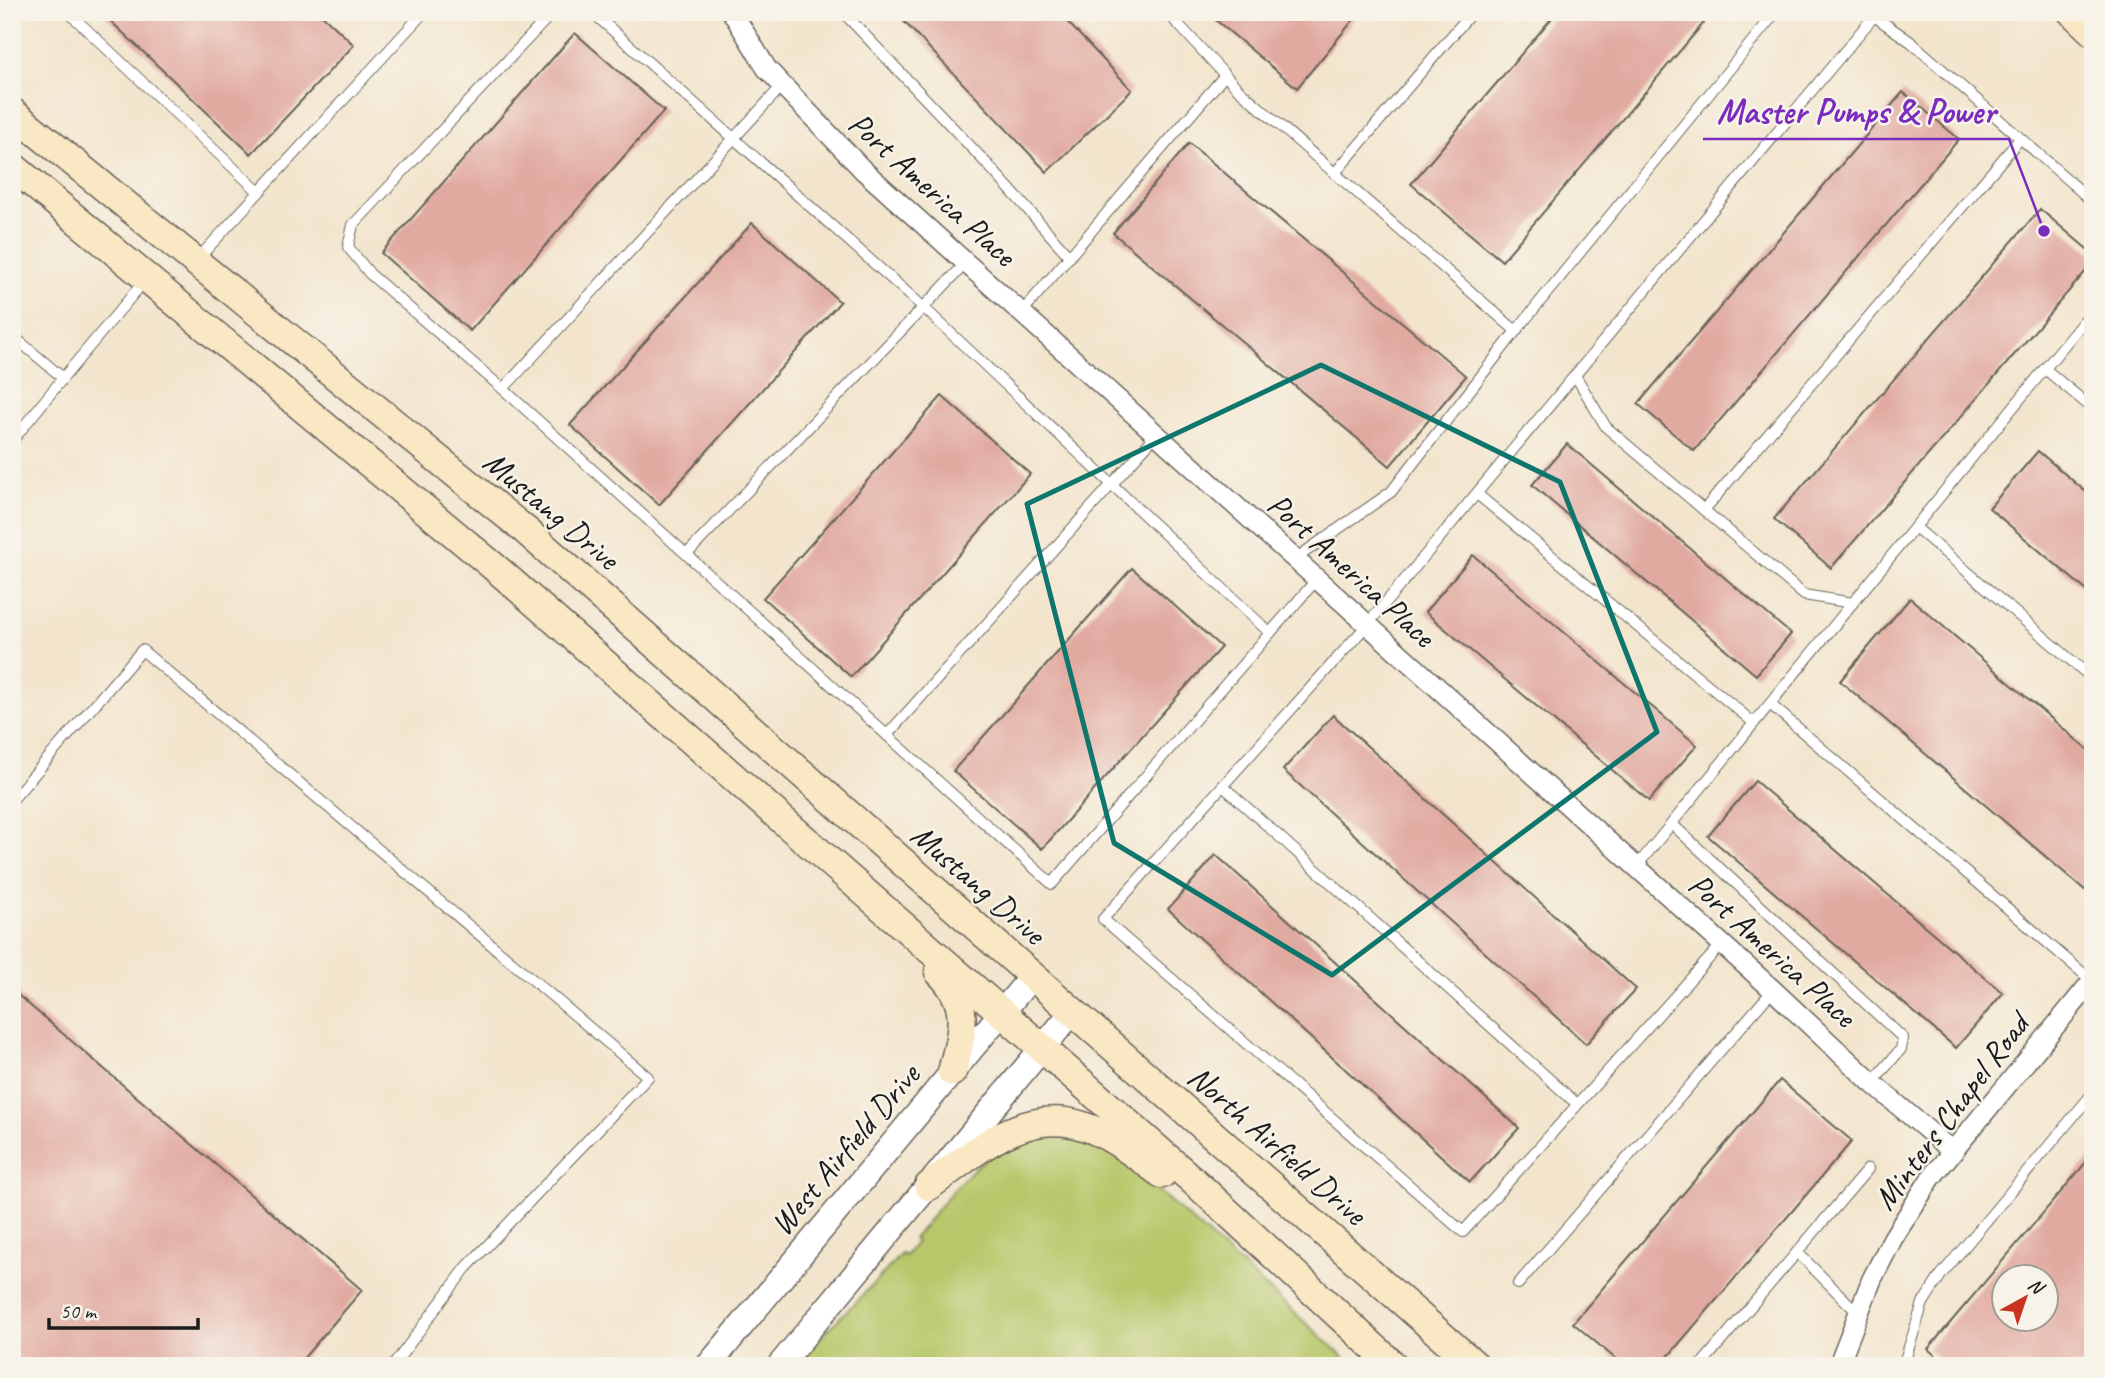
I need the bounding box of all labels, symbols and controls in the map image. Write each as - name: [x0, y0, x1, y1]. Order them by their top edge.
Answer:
- callout: Master Pumps & Power: [1703, 83, 2009, 139]
- text: Master Pumps & Power: [1717, 89, 1999, 134]
- street label: Port America Place: [840, 102, 1027, 277]
- street label: Mustang Drive: [475, 441, 630, 580]
- street label: Port America Place: [1259, 483, 1446, 658]
- street label: Mustang Drive: [903, 814, 1056, 955]
- street label: Port America Place: [1680, 863, 1867, 1038]
- street label: Minters Chapel Road: [1863, 1001, 2041, 1218]
- street label: West Airfield Drive: [761, 1054, 930, 1244]
- street label: North Airfield Drive: [1179, 1056, 1377, 1235]
- north arrow: [1990, 1262, 2060, 1332]
- text: N: [2023, 1273, 2050, 1301]
- scale bar: [49, 1287, 198, 1331]
- text: 50 m: [60, 1298, 98, 1324]

